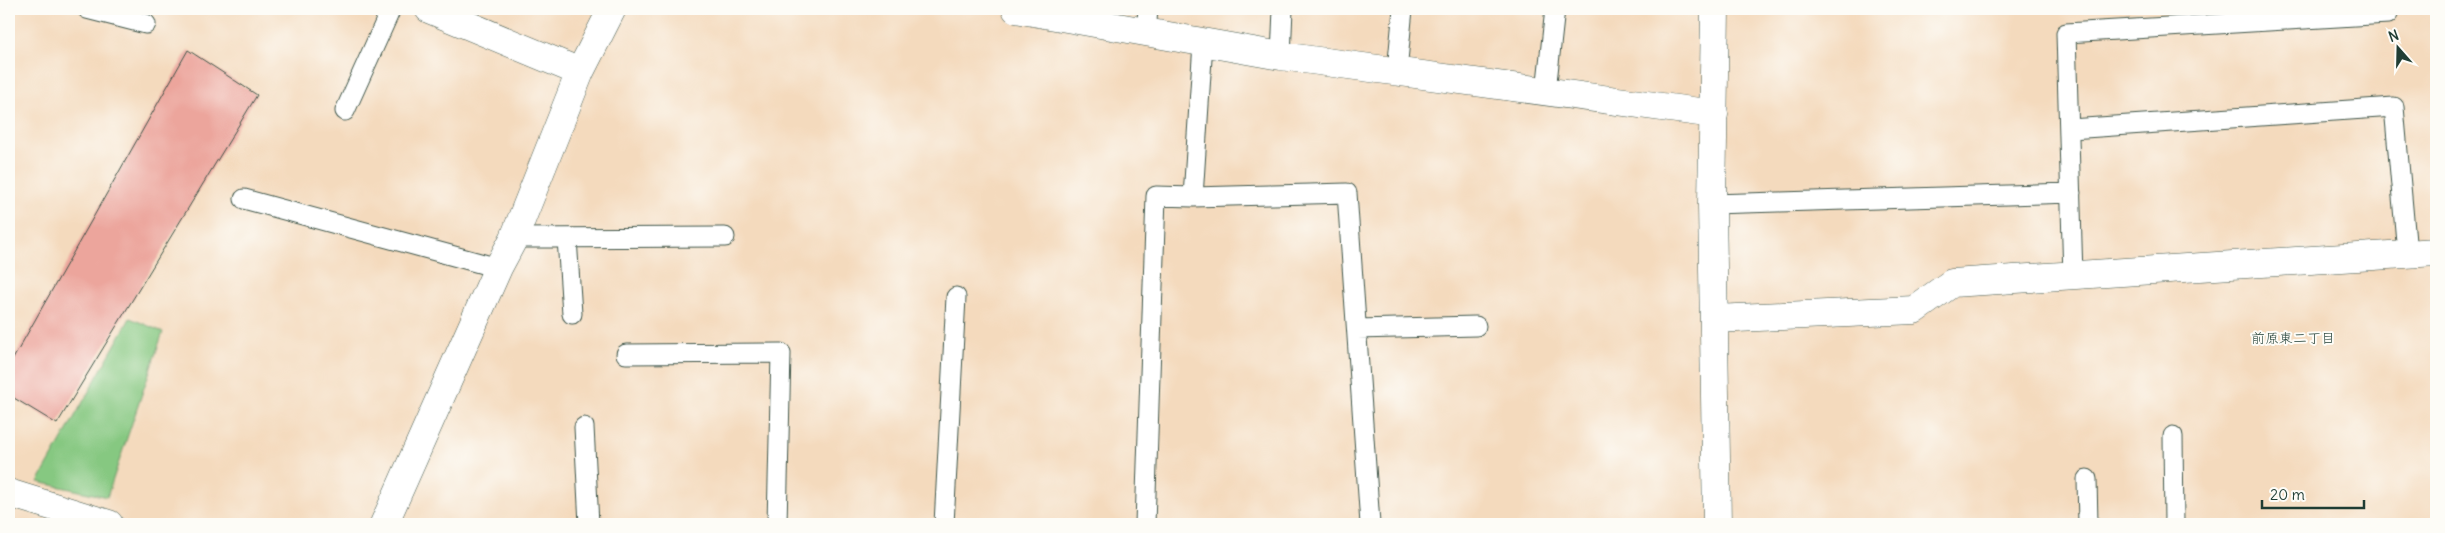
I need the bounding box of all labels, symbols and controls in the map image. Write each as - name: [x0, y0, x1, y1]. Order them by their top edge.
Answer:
- north arrow: [2372, 22, 2422, 72]
- text: N: [2386, 26, 2401, 46]
- district label: 前原東二丁目: [2251, 329, 2335, 347]
- scale bar: [2262, 478, 2365, 510]
- text: 20 m: [2270, 485, 2305, 504]

